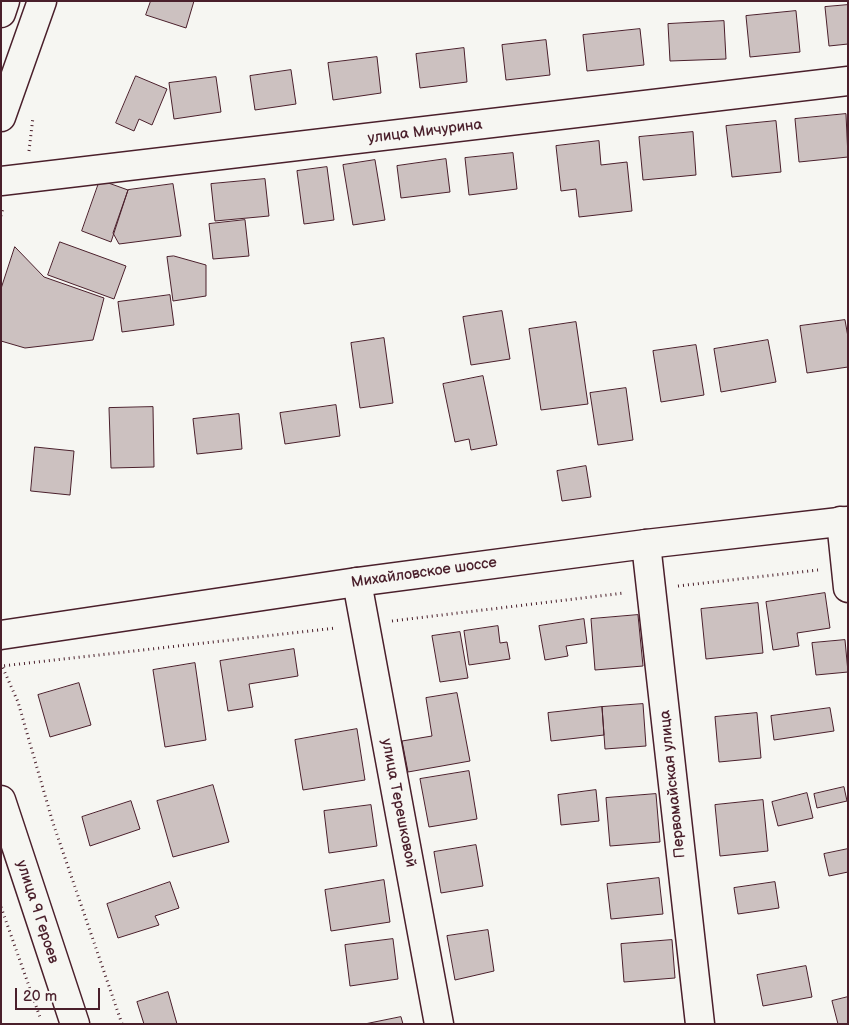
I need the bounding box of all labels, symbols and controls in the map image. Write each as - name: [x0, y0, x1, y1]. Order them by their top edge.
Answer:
- street label: улица Мичурина: [367, 116, 483, 148]
- street label: Михайловское шоссе: [350, 554, 498, 592]
- street label: Первомайская улица: [656, 709, 690, 859]
- street label: улица Терешковой: [377, 737, 419, 869]
- street label: улица 9 Героев: [12, 858, 62, 966]
- scale bar: [18, 978, 102, 1010]
- text: 20 m: [23, 987, 57, 1006]

